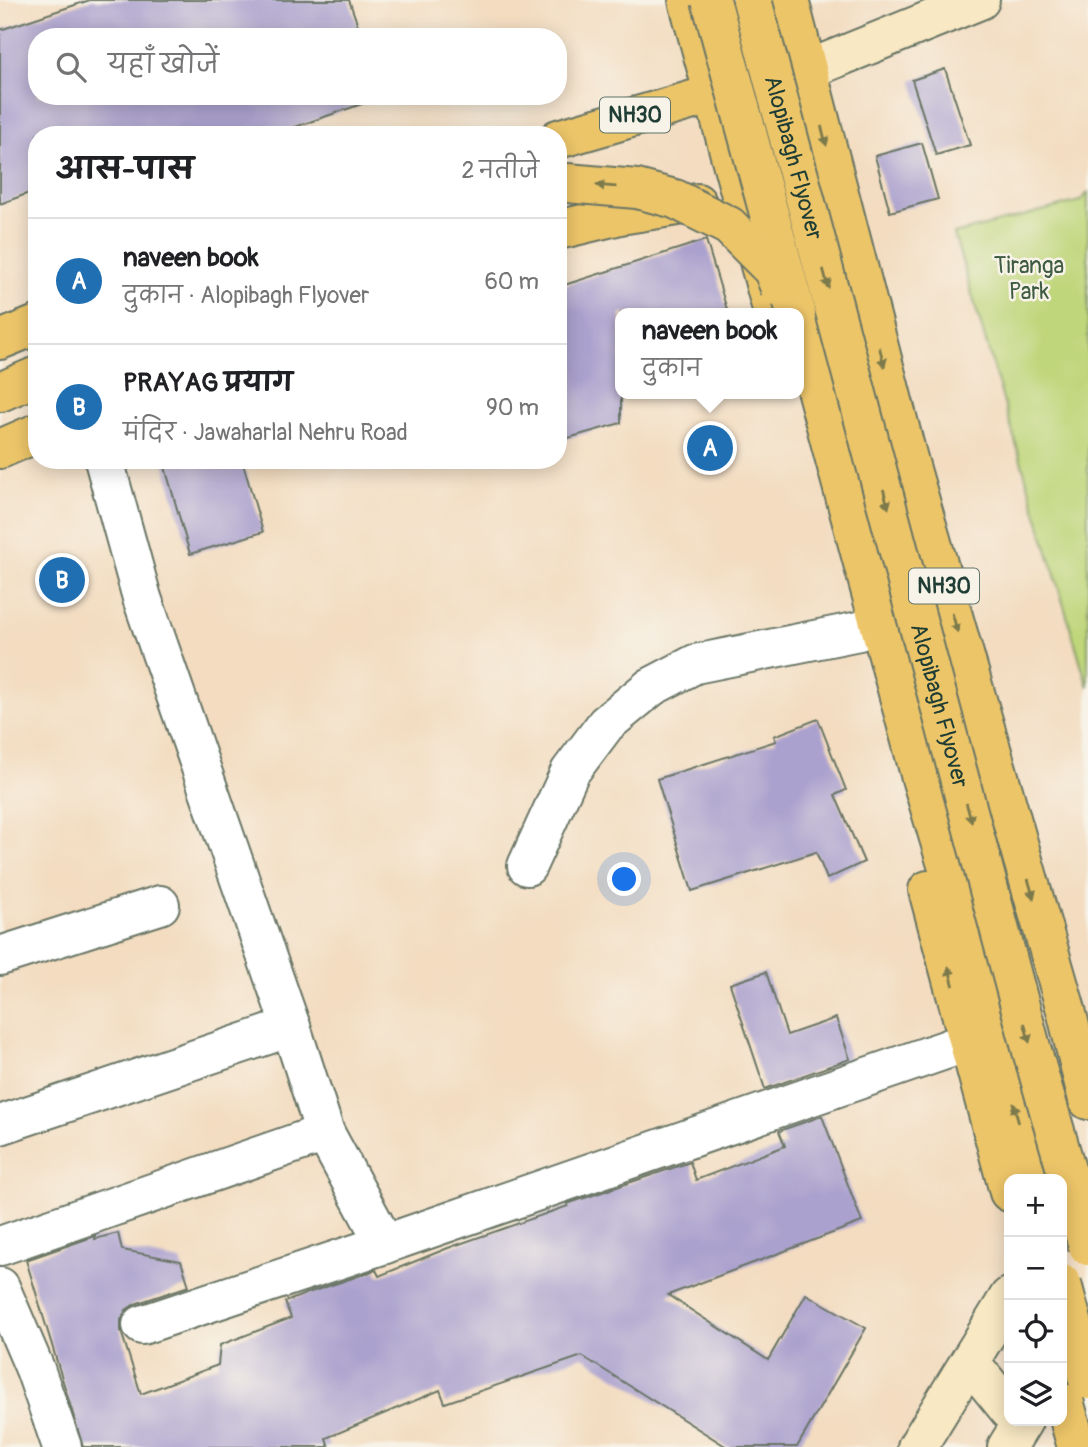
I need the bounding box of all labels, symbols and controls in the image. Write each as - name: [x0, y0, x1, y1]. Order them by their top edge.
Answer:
- search box: [28, 28, 567, 105]
- icon: search: [52, 48, 90, 86]
- text: यहाँ खोजें: [108, 49, 219, 81]
- street label: Alopibagh Flyover: [758, 72, 829, 243]
- road number: NH30: [600, 97, 670, 132]
- one-way arrow: [819, 126, 830, 148]
- text: आस-पास: [56, 151, 194, 188]
- text: 2 नतीजे: [462, 156, 539, 185]
- one-way arrow: [594, 180, 616, 191]
- text: naveen book: [123, 242, 259, 274]
- park label: Tiranga Park: [994, 251, 1064, 306]
- text: A: [72, 267, 86, 296]
- text: 60 m: [484, 267, 539, 296]
- one-way arrow: [822, 269, 832, 290]
- text: दुकान · Alopibagh Flyover: [123, 281, 369, 310]
- popup: [615, 308, 804, 399]
- text: naveen book: [642, 315, 777, 347]
- one-way arrow: [877, 346, 887, 367]
- text: दुकान: [642, 354, 702, 383]
- text: PRAYAG प्रयाग: [123, 367, 293, 399]
- text: B: [72, 393, 86, 422]
- text: 90 m: [486, 393, 539, 422]
- text: मंदिर · Jawaharlal Nehru Road: [123, 418, 408, 447]
- pin: A: [687, 422, 733, 474]
- one-way arrow: [881, 488, 892, 510]
- pin: B: [39, 554, 85, 606]
- road number: NH30: [909, 568, 979, 604]
- one-way arrow: [950, 612, 961, 634]
- street label: Alopibagh Flyover: [904, 620, 975, 791]
- one-way arrow: [964, 803, 975, 825]
- your location: [607, 862, 641, 896]
- one-way arrow: [1027, 879, 1037, 900]
- one-way arrow: [945, 965, 956, 987]
- one-way arrow: [1022, 1022, 1033, 1044]
- one-way arrow: [1010, 1102, 1021, 1124]
- map controls: [1004, 1174, 1067, 1426]
- button: +: [1004, 1174, 1067, 1237]
- button: −: [1004, 1237, 1067, 1300]
- button: locate: [1004, 1300, 1067, 1363]
- button: layers: [1004, 1363, 1067, 1426]

